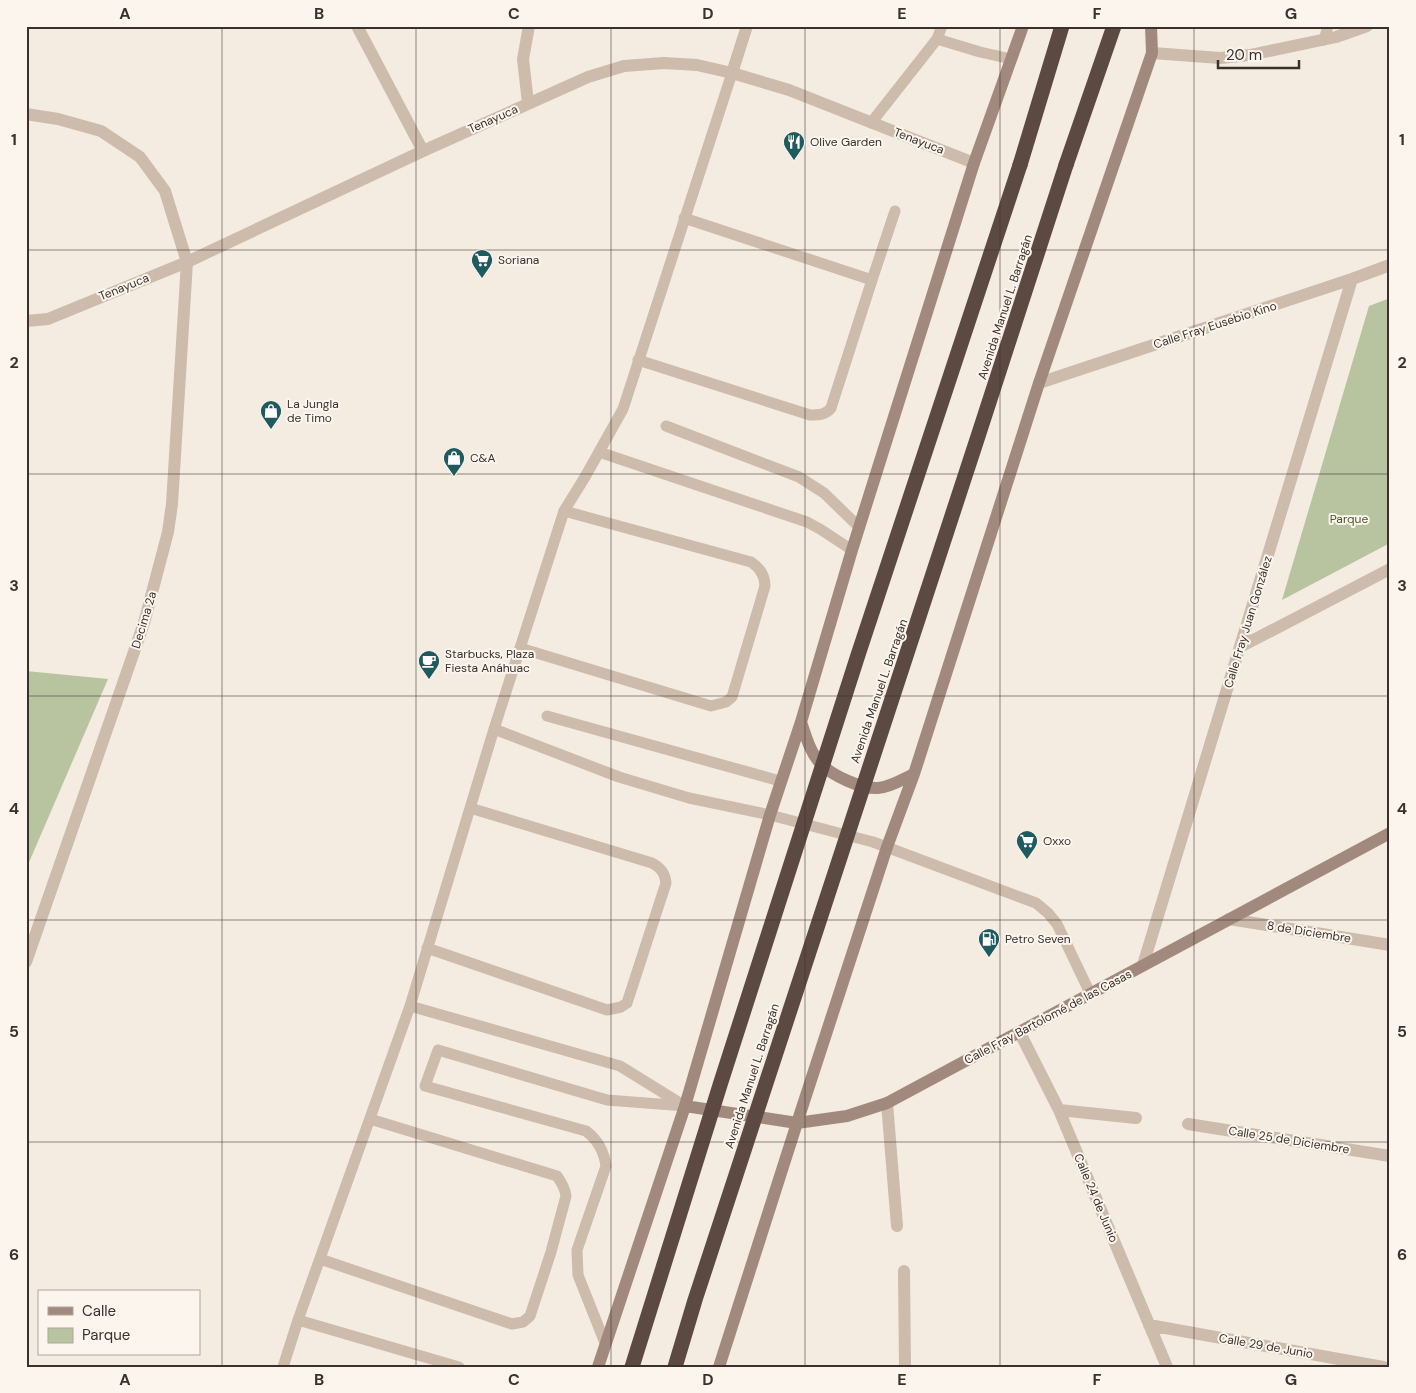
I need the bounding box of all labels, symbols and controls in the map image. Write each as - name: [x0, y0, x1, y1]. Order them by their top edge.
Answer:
- text: A: [119, 3, 131, 24]
- text: B: [314, 3, 324, 24]
- text: C: [508, 3, 520, 24]
- text: D: [702, 3, 714, 24]
- text: E: [897, 3, 907, 24]
- text: F: [1093, 3, 1102, 24]
- text: G: [1285, 3, 1297, 24]
- scale bar: [1218, 38, 1300, 70]
- text: 20 m: [1226, 45, 1262, 65]
- street label: Tenayuca: [466, 101, 520, 137]
- street label: Tenayuca: [892, 124, 946, 158]
- text: 1: [11, 129, 17, 150]
- text: 1: [1399, 129, 1405, 150]
- restaurant icon: Olive Garden: [782, 130, 806, 161]
- place label: Olive Garden: [810, 134, 882, 150]
- street label: Avenida Manuel L. Barragán: [974, 232, 1036, 381]
- supermarket icon: Soriana: [470, 248, 494, 279]
- place label: Soriana: [498, 252, 539, 268]
- street label: Tenayuca: [97, 270, 151, 304]
- street label: Calle Fray Eusebio Kino: [1151, 298, 1279, 352]
- text: 2: [9, 352, 19, 373]
- text: 2: [1397, 352, 1407, 373]
- place label: La Jungla de Timo: [287, 396, 339, 426]
- shop icon: La Jungla de Timo: [259, 399, 283, 430]
- shop icon: C&A: [442, 446, 466, 477]
- place label: C&A: [470, 450, 495, 466]
- park label: Parque: [1330, 511, 1369, 527]
- street label: Calle Fray Juan González: [1220, 554, 1276, 690]
- text: 3: [9, 575, 19, 596]
- text: 3: [1397, 575, 1407, 596]
- street label: Decima 2a: [128, 590, 160, 650]
- street label: Avenida Manuel L. Barragán: [847, 617, 911, 765]
- place label: Starbucks, Plaza Fiesta Anáhuac: [445, 646, 534, 676]
- cafe icon: Starbucks, Plaza Fiesta Anáhuac: [417, 649, 441, 680]
- text: 4: [9, 798, 19, 819]
- text: 4: [1397, 798, 1407, 819]
- supermarket icon: Oxxo: [1015, 829, 1039, 860]
- place label: Oxxo: [1043, 833, 1071, 849]
- street label: 8 de Diciembre: [1266, 917, 1352, 947]
- fuel station icon: Petro Seven: [977, 927, 1001, 958]
- place label: Petro Seven: [1005, 931, 1071, 947]
- street label: Calle Fray Bartolomé de las Casas: [961, 966, 1135, 1068]
- street label: Avenida Manuel L. Barragán: [721, 1001, 783, 1150]
- text: 5: [9, 1021, 19, 1042]
- text: 5: [1397, 1021, 1407, 1042]
- street label: Calle 25 de Diciembre: [1227, 1123, 1351, 1158]
- street label: Calle 24 de Junio: [1070, 1151, 1122, 1245]
- text: 6: [9, 1244, 19, 1265]
- text: 6: [1397, 1244, 1407, 1265]
- legend: [38, 1290, 200, 1356]
- text: Calle: [82, 1301, 116, 1321]
- text: Parque: [82, 1325, 130, 1345]
- street label: Calle 29 de Junio: [1218, 1330, 1314, 1362]
- text: A: [119, 1369, 131, 1390]
- text: B: [314, 1369, 324, 1390]
- text: C: [508, 1369, 520, 1390]
- text: D: [702, 1369, 714, 1390]
- text: E: [897, 1369, 907, 1390]
- text: F: [1093, 1369, 1102, 1390]
- text: G: [1285, 1369, 1297, 1390]

